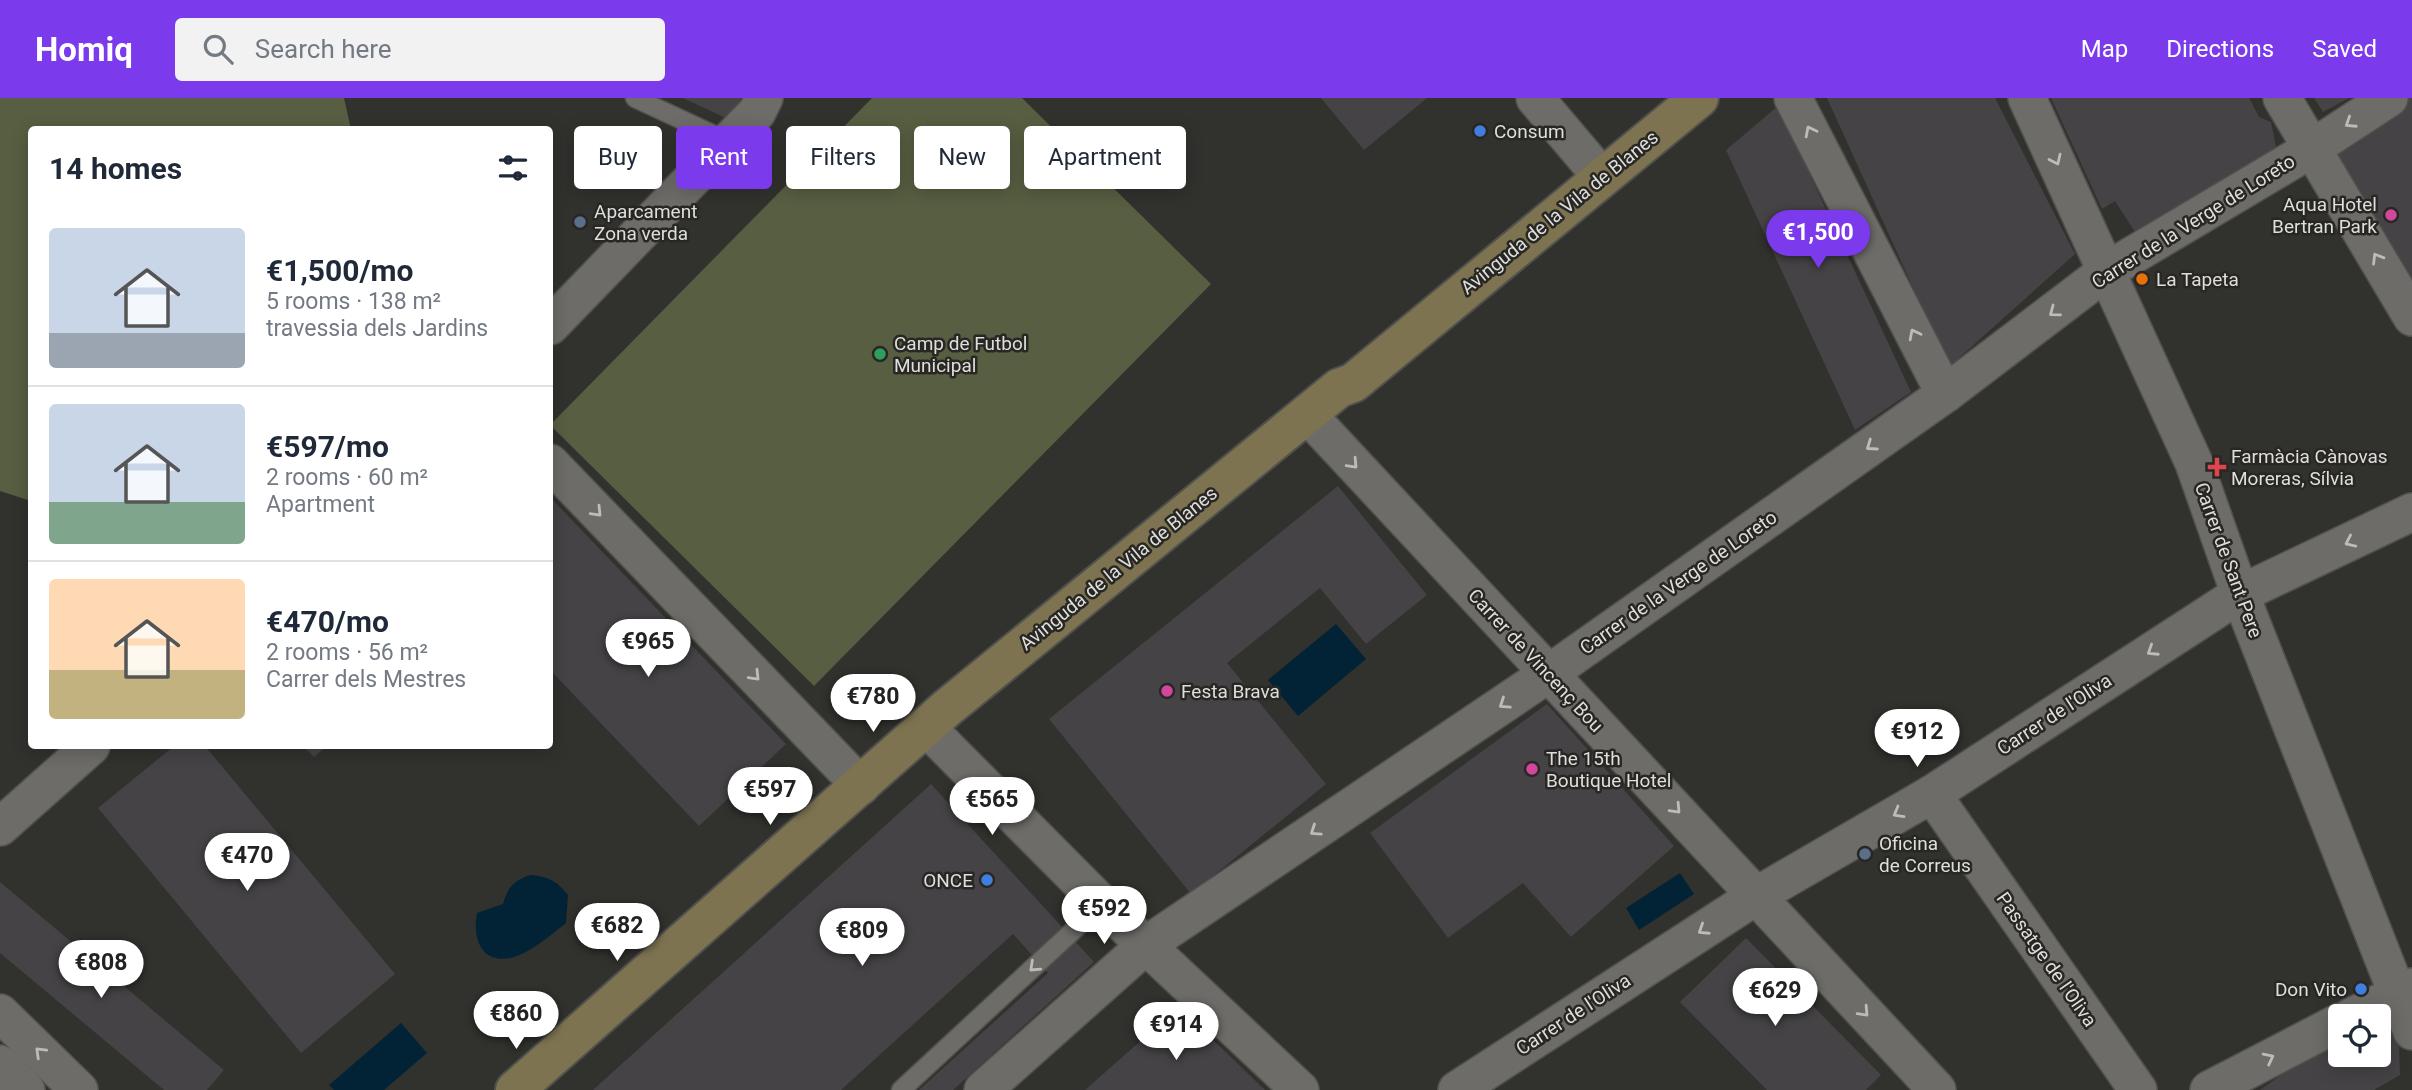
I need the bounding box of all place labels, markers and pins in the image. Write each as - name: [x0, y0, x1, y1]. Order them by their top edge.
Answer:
- place label: Consum: [1494, 120, 1565, 143]
- marker: Consum: [1472, 123, 1488, 139]
- place label: Aqua Hotel Bertran Park: [2272, 193, 2377, 238]
- place label: Aparcament Zona verda: [594, 200, 697, 245]
- marker: Aqua Hotel Bertran Park: [2383, 207, 2399, 223]
- pin: €1,500: [1761, 211, 1875, 270]
- marker: Aparcament Zona verda: [572, 214, 588, 230]
- place label: La Tapeta: [2156, 268, 2239, 291]
- marker: La Tapeta: [2134, 271, 2150, 287]
- place label: Camp de Futbol Municipal: [894, 332, 1027, 377]
- marker: Camp de Futbol Municipal: [872, 346, 888, 362]
- place label: Farmàcia Cànovas Moreras, Sílvia: [2231, 445, 2388, 490]
- marker: Farmàcia Cànovas Moreras, Sílvia: [2209, 459, 2225, 475]
- pin: €965: [607, 620, 689, 679]
- pin: €780: [832, 674, 914, 734]
- place label: Festa Brava: [1181, 680, 1280, 703]
- marker: Festa Brava: [1159, 683, 1175, 699]
- pin: €912: [1876, 710, 1958, 769]
- place label: The 15th Boutique Hotel: [1546, 747, 1671, 792]
- marker: The 15th Boutique Hotel: [1524, 761, 1540, 777]
- pin: €597: [729, 768, 811, 827]
- pin: €565: [951, 778, 1033, 837]
- place label: Oficina de Correus: [1879, 832, 1971, 877]
- pin: €470: [206, 834, 288, 893]
- marker: Oficina de Correus: [1857, 846, 1873, 862]
- place label: ONCE: [923, 869, 973, 892]
- marker: ONCE: [979, 872, 995, 888]
- pin: €592: [1063, 886, 1145, 946]
- pin: €682: [576, 904, 658, 963]
- pin: €809: [821, 908, 903, 968]
- pin: €808: [60, 940, 142, 1000]
- pin: €629: [1734, 968, 1816, 1028]
- place label: Don Vito: [2275, 978, 2347, 1001]
- marker: Don Vito: [2353, 981, 2369, 997]
- pin: €860: [475, 992, 557, 1051]
- pin: €914: [1135, 1002, 1217, 1062]

